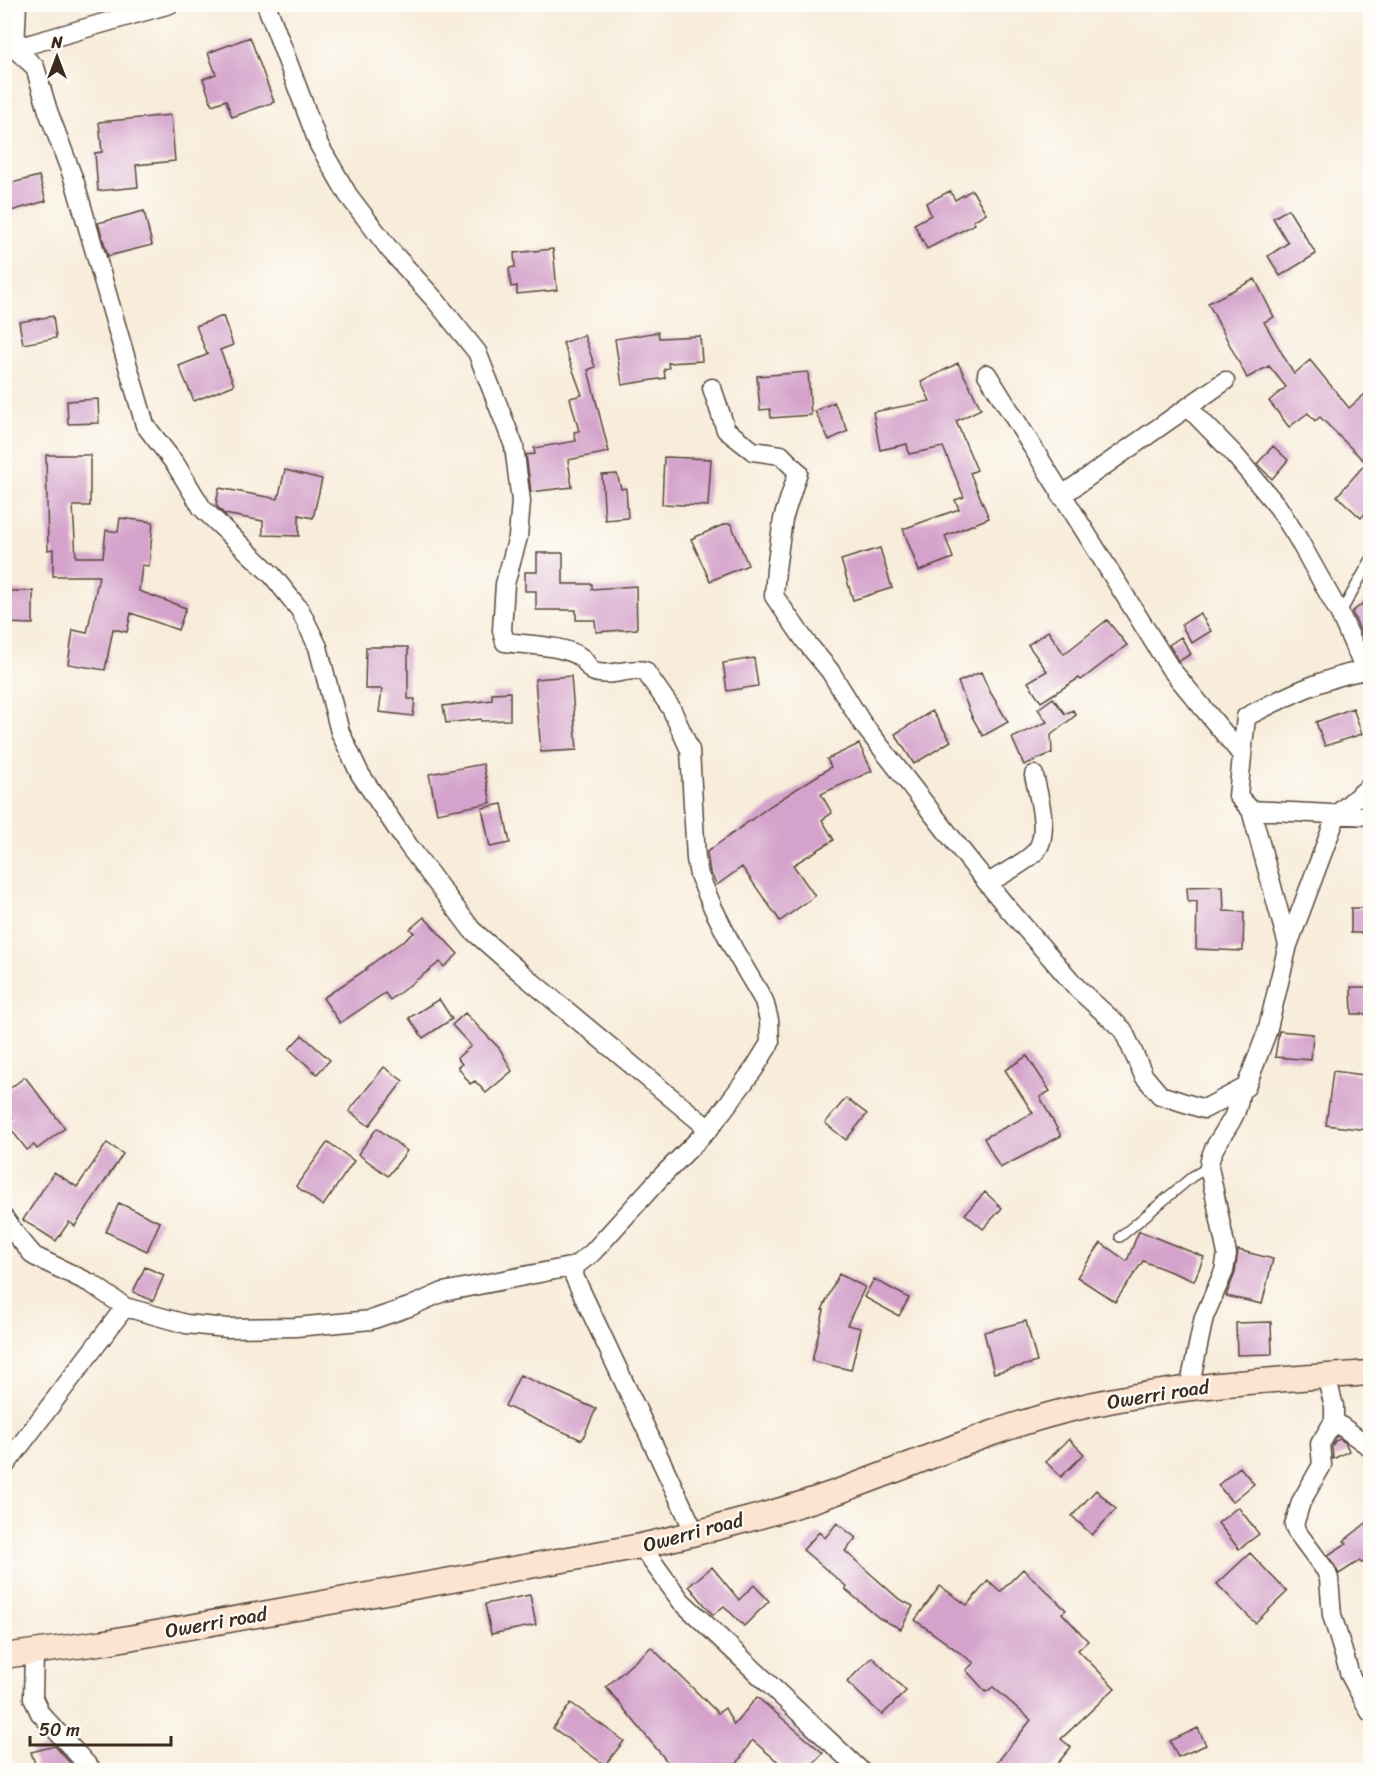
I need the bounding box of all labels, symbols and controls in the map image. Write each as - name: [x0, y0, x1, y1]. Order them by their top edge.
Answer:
- north arrow: [27, 27, 87, 87]
- text: N: [50, 28, 63, 57]
- street label: Owerri road: [1105, 1369, 1213, 1420]
- street label: Owerri road: [639, 1502, 749, 1563]
- street label: Owerri road: [162, 1596, 271, 1649]
- scale bar: [30, 1709, 171, 1747]
- text: 50 m: [39, 1714, 80, 1746]

